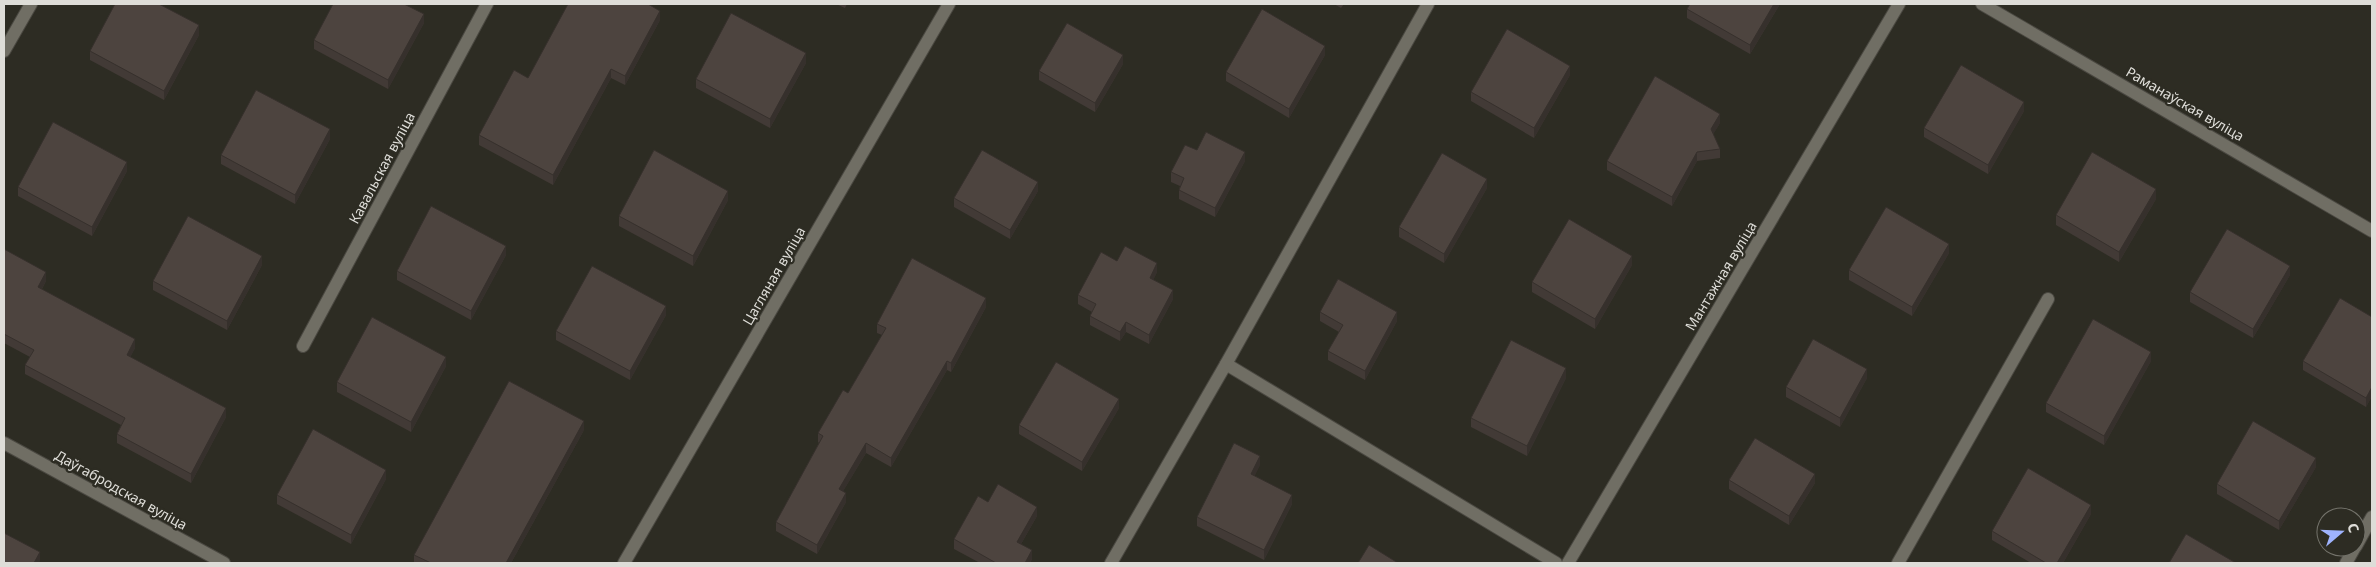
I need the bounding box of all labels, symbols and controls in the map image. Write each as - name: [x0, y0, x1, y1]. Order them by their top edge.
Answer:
- street label: Раманаўская вуліца: [2123, 62, 2248, 145]
- street label: Кавальская вуліца: [344, 109, 419, 227]
- street label: Мантажная вуліца: [1680, 218, 1761, 334]
- street label: Цагляная вуліца: [738, 223, 809, 328]
- street label: Даўгабродская вуліца: [52, 445, 191, 534]
- north arrow: [2316, 507, 2366, 557]
- text: С: [2343, 520, 2364, 535]

